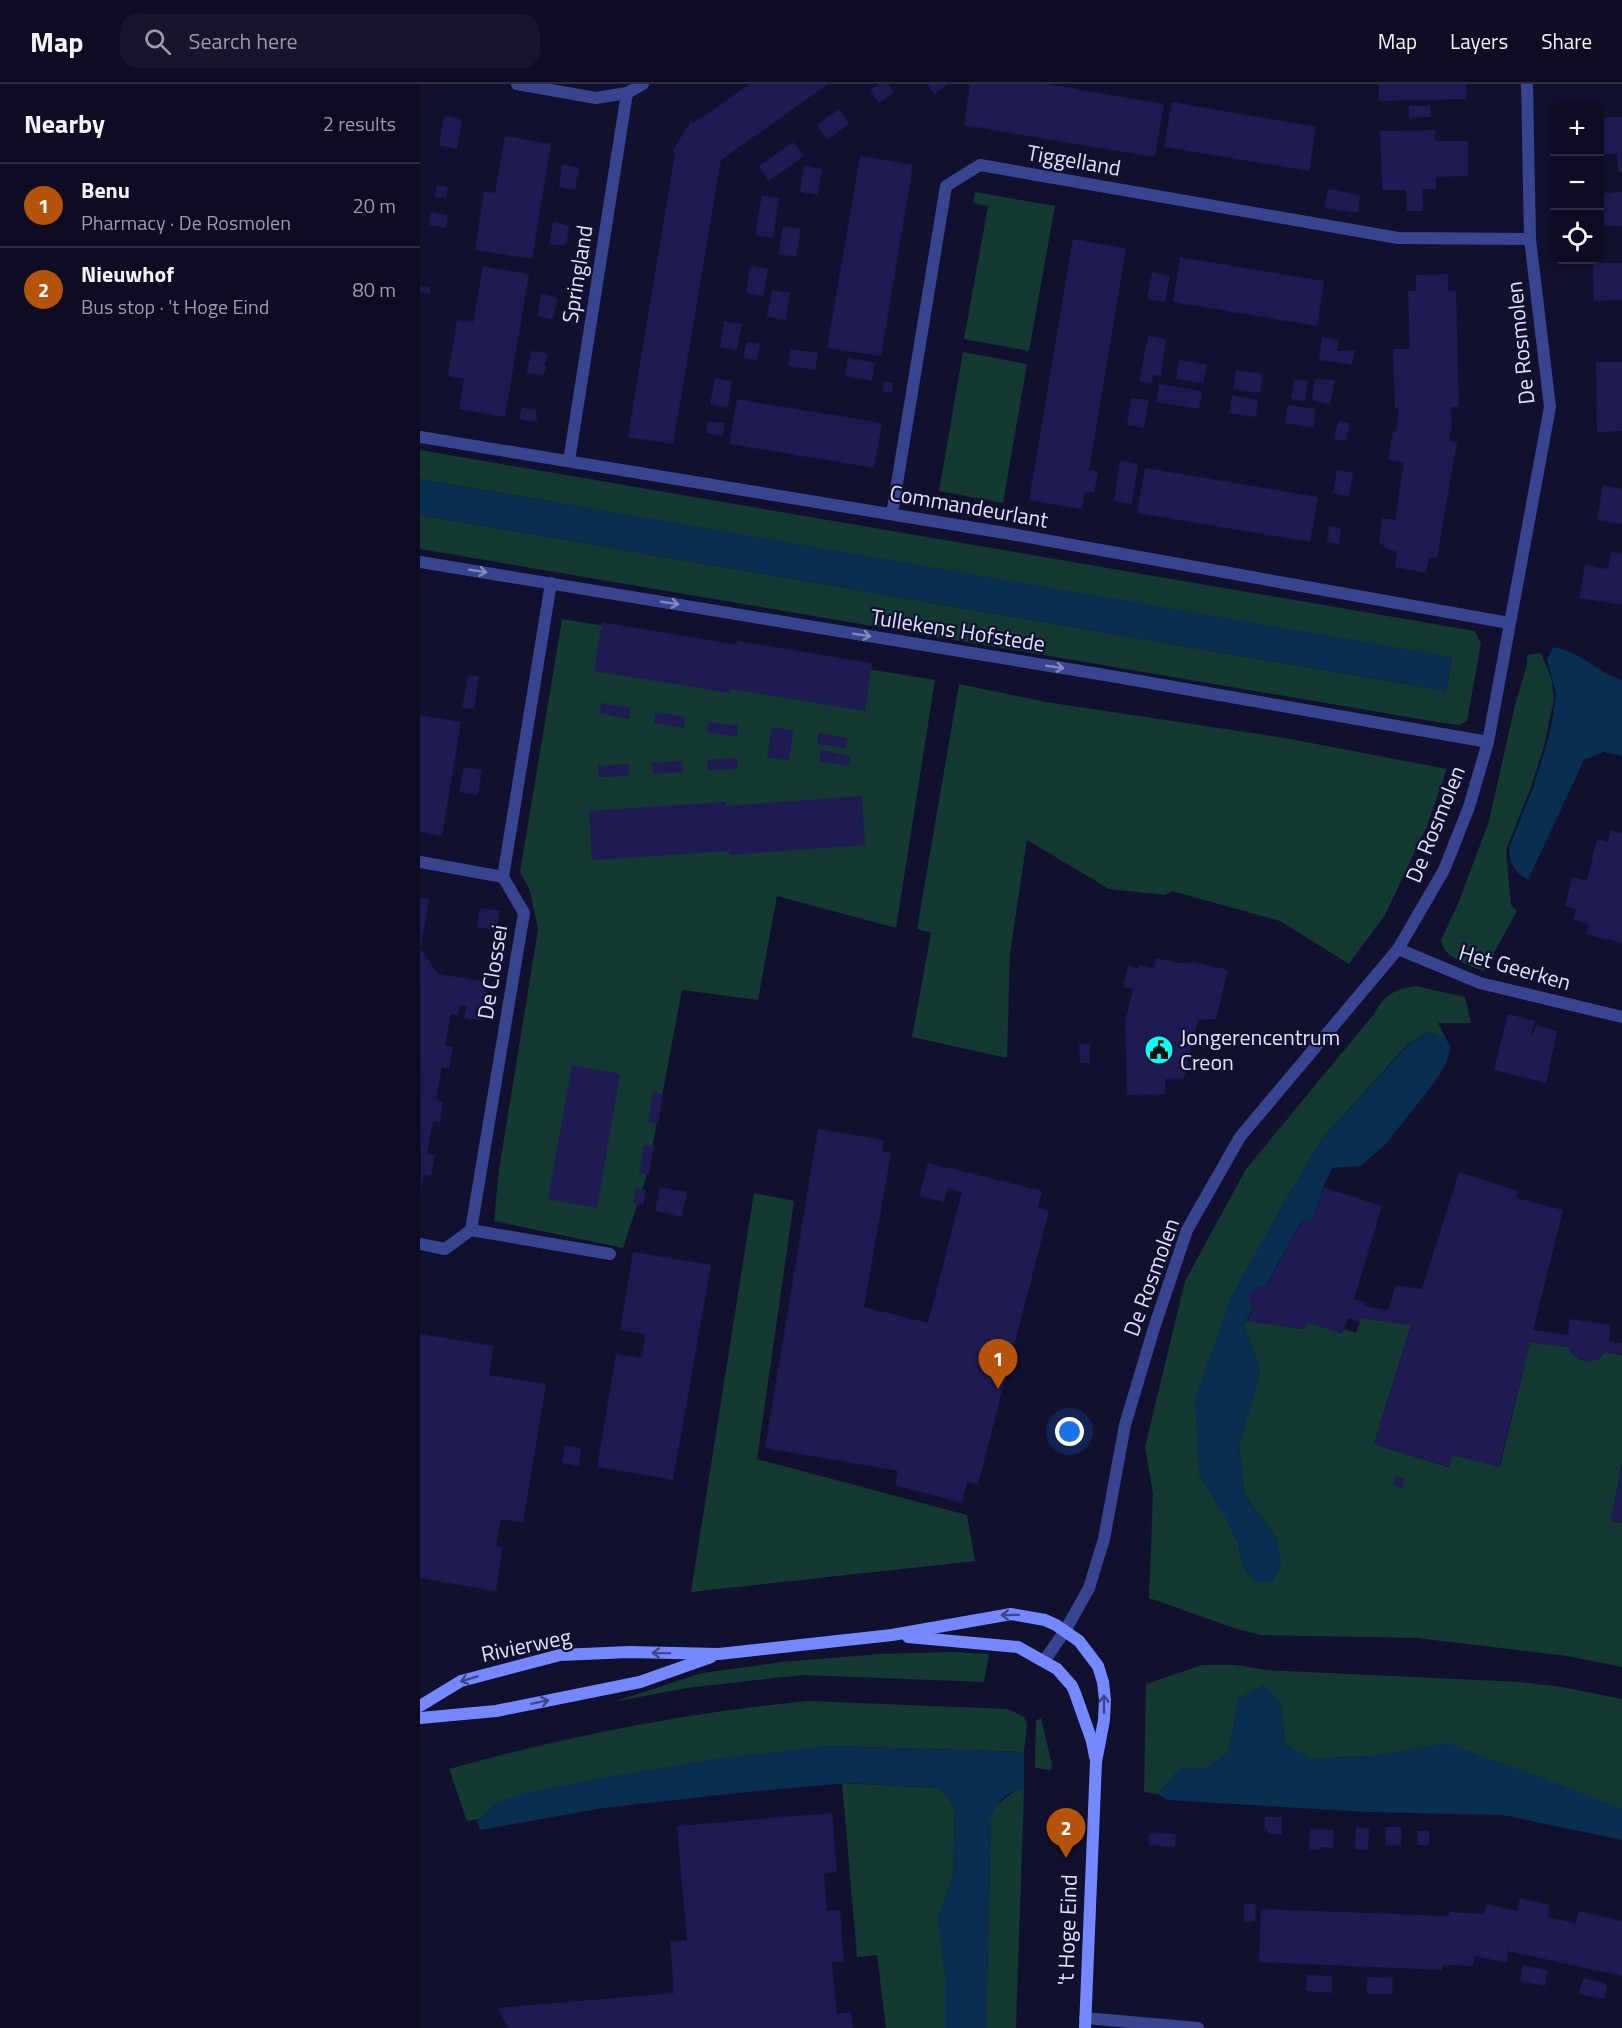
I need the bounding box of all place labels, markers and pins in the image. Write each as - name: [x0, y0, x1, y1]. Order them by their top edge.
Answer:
- place label: Jongerencentrum Creon: [1180, 1020, 1340, 1079]
- public building icon: Jongerencentrum Creon: [1143, 1034, 1175, 1066]
- pin: 1: [978, 1340, 1018, 1389]
- pin: 2: [1046, 1808, 1086, 1858]

